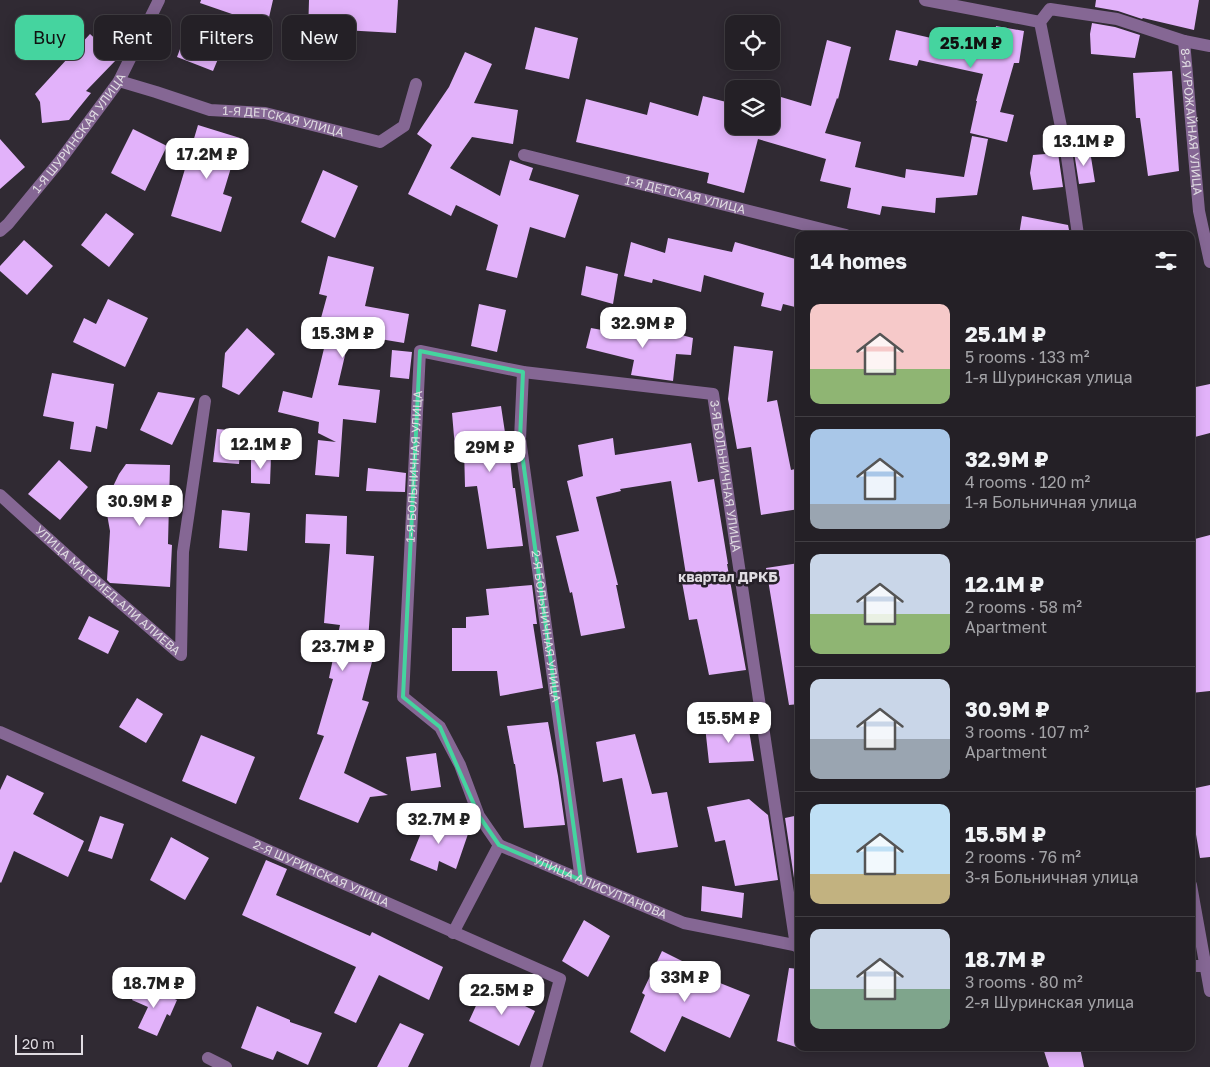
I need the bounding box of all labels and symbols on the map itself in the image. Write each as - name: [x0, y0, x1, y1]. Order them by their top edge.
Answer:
- pin: 25.1M ₽: [925, 27, 1017, 69]
- street label: 8-Я УРОЖАЙНАЯ УЛИЦА: [1178, 47, 1206, 196]
- street label: 1-Я ШУРИНСКАЯ УЛИЦА: [29, 71, 129, 196]
- street label: 1-Я ДЕТСКАЯ УЛИЦА: [222, 103, 346, 140]
- pin: 13.1M ₽: [1038, 124, 1130, 167]
- pin: 17.2M ₽: [161, 138, 253, 180]
- street label: 1-Я ДЕТСКАЯ УЛИЦА: [623, 172, 747, 217]
- pin: 32.9M ₽: [597, 306, 689, 349]
- pin: 15.3M ₽: [297, 316, 389, 359]
- street label: 1-Я БОЛЬНИЧНАЯ УЛИЦА: [403, 390, 425, 543]
- street label: 3-Я БОЛЬНИЧНАЯ УЛИЦА: [707, 399, 745, 553]
- pin: 12.1M ₽: [215, 428, 307, 470]
- pin: 29M ₽: [455, 430, 525, 473]
- pin: 30.9M ₽: [94, 484, 186, 527]
- street label: УЛИЦА МАГОМЕД-АЛИ АЛИЕВА: [32, 522, 184, 658]
- street label: 2-Я БОЛЬНИЧНАЯ УЛИЦА: [528, 549, 564, 703]
- district label: квартал ДРКБ: [678, 568, 778, 585]
- pin: 23.7M ₽: [297, 630, 389, 672]
- pin: 15.5M ₽: [683, 702, 775, 744]
- pin: 32.7M ₽: [393, 802, 485, 845]
- street label: 2-Я ШУРИНСКАЯ УЛИЦА: [251, 837, 392, 910]
- street label: УЛИЦА АЛИСУЛТАНОВА: [531, 852, 669, 922]
- pin: 33M ₽: [650, 960, 720, 1003]
- pin: 18.7M ₽: [108, 966, 200, 1009]
- pin: 22.5M ₽: [456, 974, 548, 1016]
- scale bar: [15, 1032, 82, 1055]

